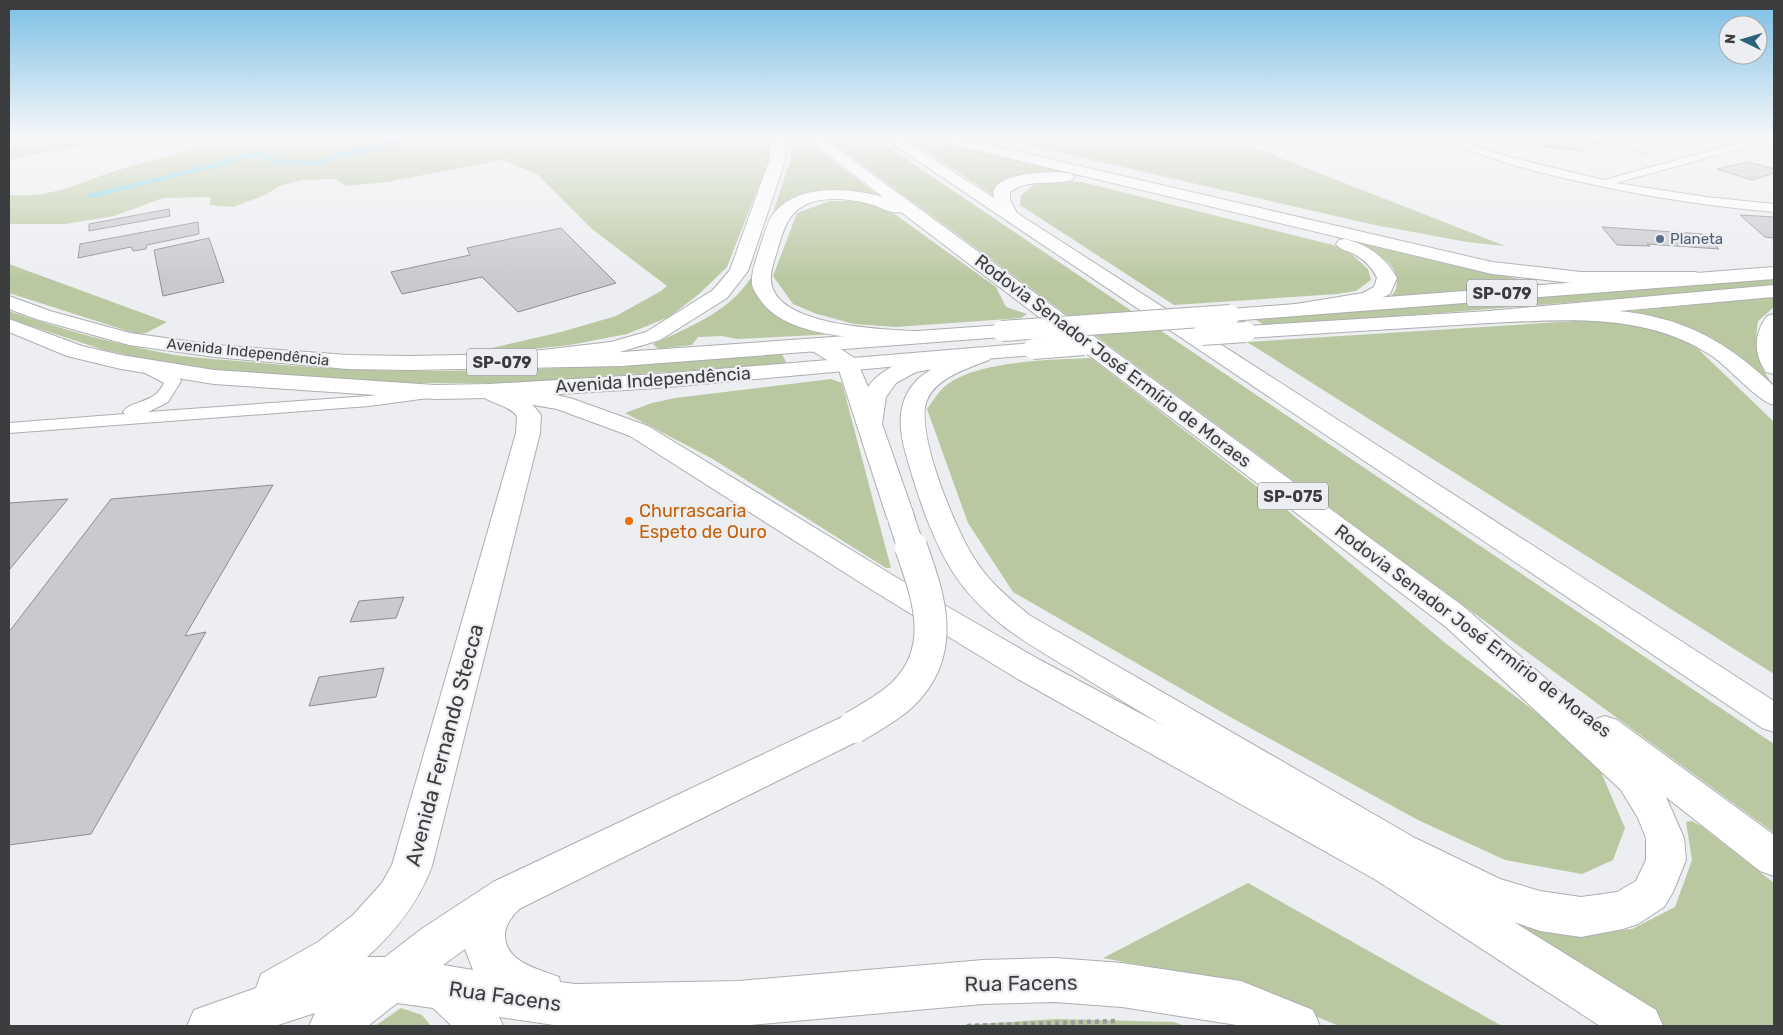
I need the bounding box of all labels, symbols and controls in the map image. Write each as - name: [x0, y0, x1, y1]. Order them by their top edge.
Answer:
- north arrow: [1718, 15, 1768, 65]
- text: N: [1722, 33, 1739, 45]
- place label: Planeta: [1670, 230, 1723, 248]
- marker: Planeta: [1654, 233, 1666, 245]
- street label: Rodovia Senador José Ermírio de Moraes: [970, 250, 1256, 472]
- road number: SP-079: [1467, 280, 1537, 306]
- street label: Avenida Independência: [166, 335, 330, 369]
- road number: SP-079: [467, 348, 537, 376]
- street label: Avenida Independência: [555, 362, 751, 398]
- road number: SP-075: [1258, 482, 1328, 510]
- place label: Churrascaria Espeto de Ouro: [639, 500, 767, 543]
- marker: Churrascaria Espeto de Ouro: [623, 515, 635, 527]
- street label: Rodovia Senador José Ermírio de Moraes: [1330, 520, 1616, 742]
- street label: Avenida Fernando Stecca: [400, 621, 488, 869]
- street label: Rua Facens: [964, 970, 1078, 996]
- street label: Rua Facens: [447, 976, 563, 1016]

